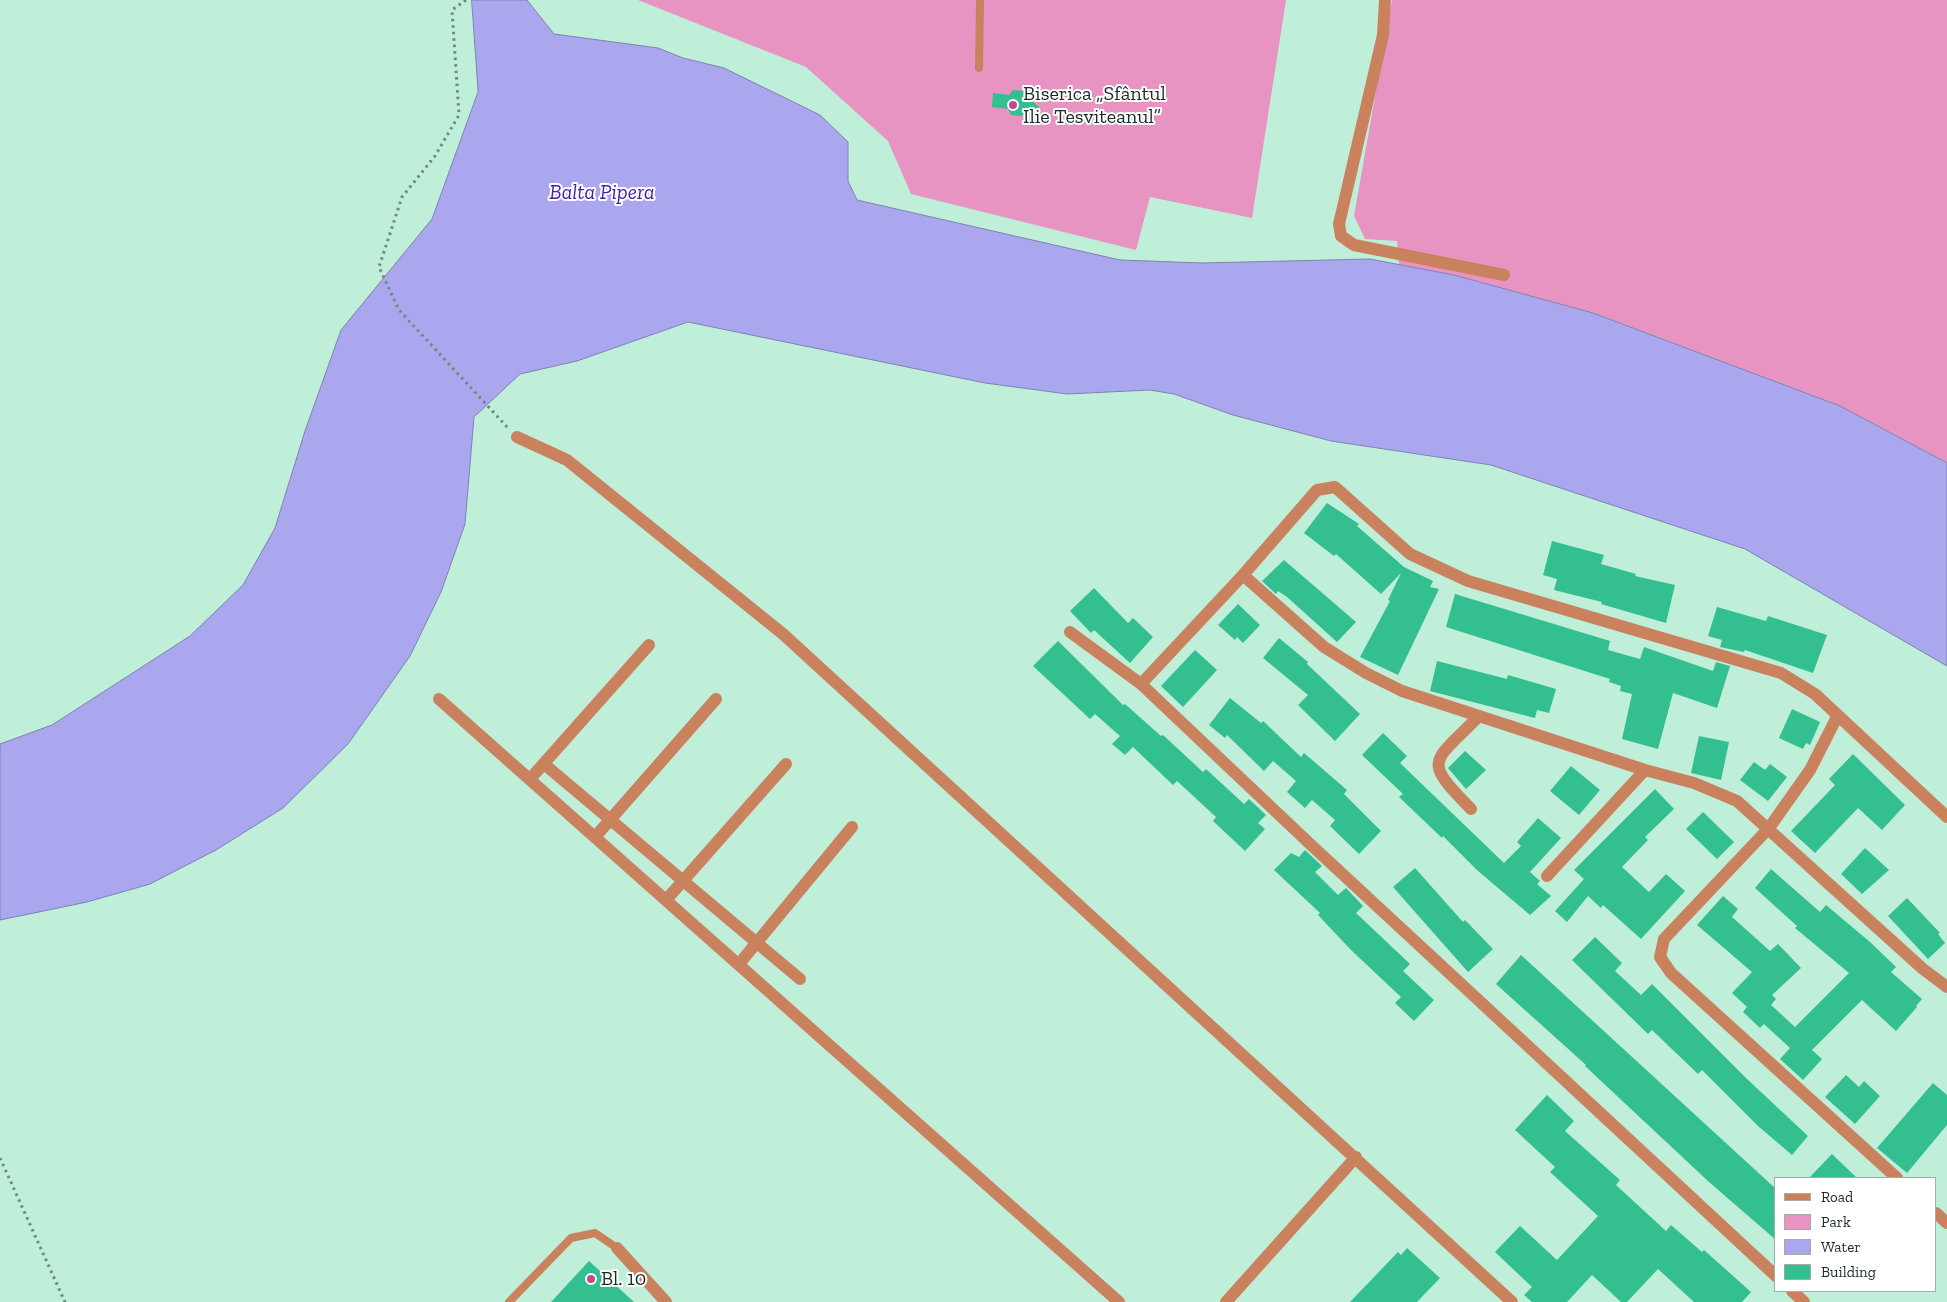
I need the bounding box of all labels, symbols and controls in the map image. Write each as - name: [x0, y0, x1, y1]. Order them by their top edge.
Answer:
- place label: Biserica „Sfântul Ilie Tesviteanul”: [1023, 82, 1166, 129]
- marker: Biserica „Sfântul Ilie Tesviteanul”: [1007, 99, 1019, 111]
- water label: Balta Pipera: [549, 180, 655, 206]
- legend: [1774, 1177, 1937, 1292]
- text: Road: [1821, 1188, 1853, 1206]
- text: Park: [1821, 1213, 1851, 1231]
- text: Water: [1821, 1238, 1861, 1256]
- text: Building: [1821, 1263, 1876, 1281]
- place label: Bl. 10: [601, 1267, 646, 1291]
- marker: Bl. 10: [585, 1273, 597, 1285]

